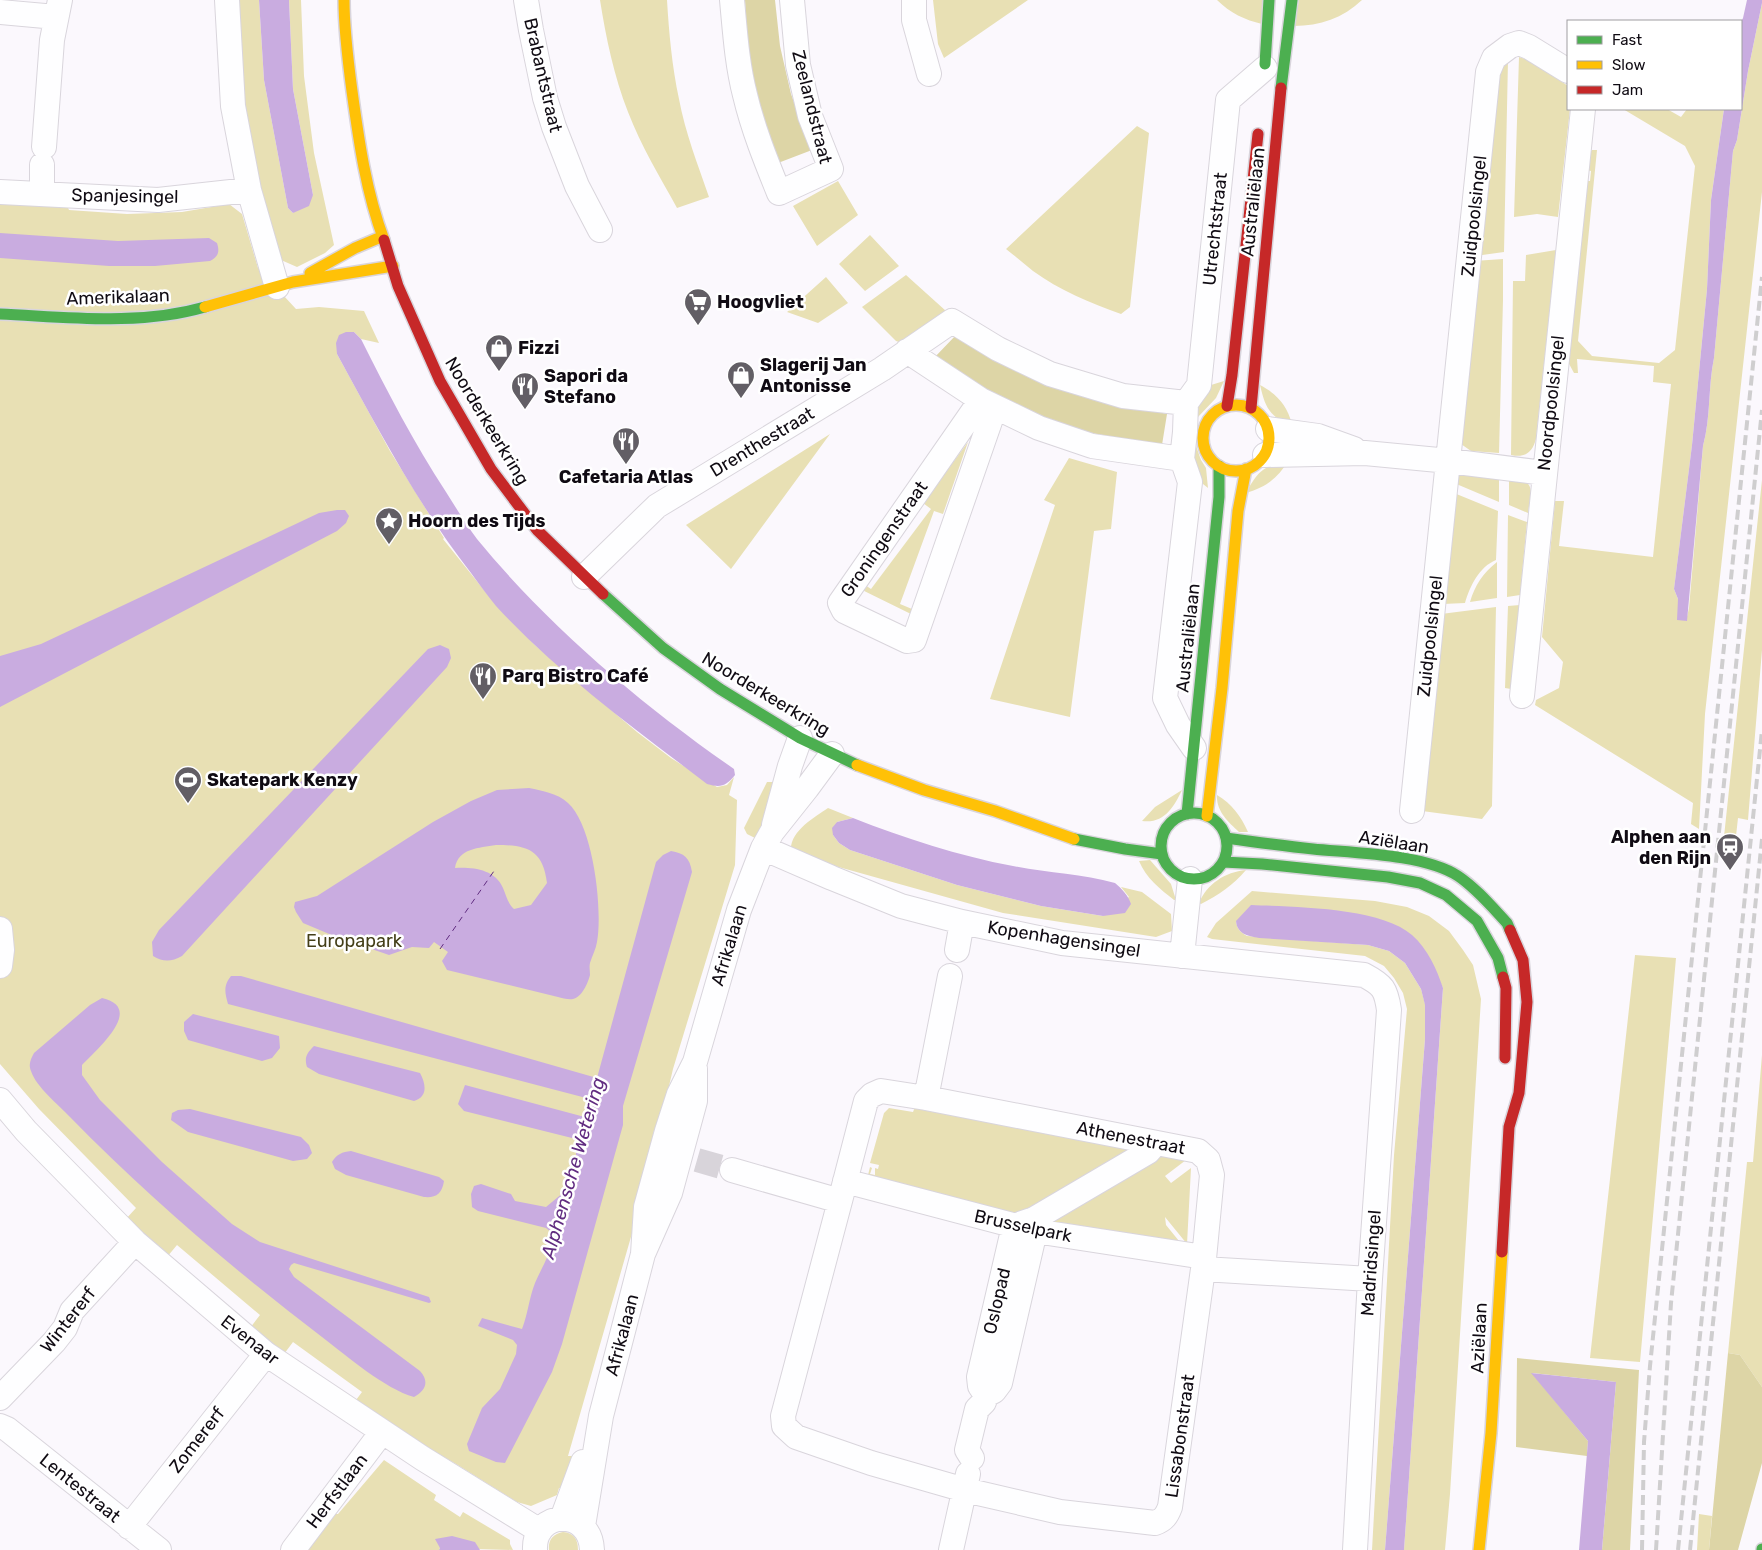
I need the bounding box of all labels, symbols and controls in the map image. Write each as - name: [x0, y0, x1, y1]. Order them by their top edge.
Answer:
- street label: Brabantstraat: [519, 16, 567, 134]
- legend: [1567, 20, 1742, 110]
- text: Fast: [1612, 31, 1642, 49]
- street label: Zeelandstraat: [787, 48, 837, 166]
- text: Slow: [1612, 56, 1645, 74]
- text: Jam: [1612, 81, 1643, 99]
- street label: Australiëlaan: [1236, 146, 1270, 258]
- street label: Zuidpoolsingel: [1457, 154, 1491, 278]
- street label: Utrechtstraat: [1198, 171, 1232, 287]
- street label: Spanjesingel: [71, 184, 179, 208]
- street label: Amerikalaan: [66, 284, 170, 310]
- supermarket icon: Hoogvliet: [683, 287, 713, 326]
- place label: Hoogvliet: [717, 291, 804, 313]
- shop icon: Fizzi: [484, 333, 514, 372]
- street label: Noordpoolsingel: [1533, 334, 1569, 472]
- place label: Fizzi: [518, 337, 559, 359]
- street label: Noorderkeerkring: [440, 353, 534, 489]
- place label: Slagerij Jan Antonisse: [760, 354, 867, 397]
- shop icon: Slagerij Jan Antonisse: [726, 360, 756, 399]
- place label: Sapori da Stefano: [544, 365, 628, 408]
- restaurant icon: Sapori da Stefano: [510, 371, 540, 410]
- street label: Drenthestraat: [706, 402, 818, 482]
- restaurant icon: Cafetaria Atlas: [611, 426, 641, 465]
- place label: Cafetaria Atlas: [559, 466, 693, 488]
- street label: Groningenstraat: [836, 477, 932, 601]
- place icon: Hoorn des Tijds: [374, 506, 404, 545]
- place label: Hoorn des Tijds: [408, 510, 546, 532]
- street label: Zuidpoolsingel: [1413, 574, 1447, 698]
- street label: Australiëlaan: [1171, 582, 1205, 694]
- street label: Noorderkeerkring: [698, 647, 834, 741]
- restaurant icon: Parq Bistro Café: [468, 661, 498, 700]
- place label: Parq Bistro Café: [502, 665, 649, 687]
- sports icon: Skatepark Kenzy: [173, 765, 203, 804]
- place label: Skatepark Kenzy: [207, 769, 358, 791]
- street label: Aziëlaan: [1357, 826, 1431, 858]
- place label: Alphen aan den Rijn: [1611, 826, 1711, 869]
- station icon: Alphen aan den Rijn: [1715, 832, 1745, 871]
- street label: Afrikalaan: [706, 902, 752, 988]
- street label: Kopenhagensingel: [986, 916, 1142, 962]
- park label: Europapark: [306, 930, 403, 952]
- water label: Alphensche Wetering: [536, 1075, 610, 1262]
- street label: Athenestraat: [1075, 1117, 1187, 1159]
- street label: Brusselpark: [972, 1205, 1075, 1247]
- street label: Madridsingel: [1356, 1209, 1386, 1317]
- street label: Oslopad: [979, 1266, 1015, 1336]
- street label: Wintererf: [36, 1283, 100, 1357]
- street label: Afrikalaan: [601, 1292, 643, 1378]
- street label: Aziëlaan: [1466, 1302, 1492, 1374]
- street label: Evenaar: [216, 1310, 284, 1370]
- street label: Lissabonstraat: [1160, 1373, 1200, 1499]
- street label: Zomererf: [164, 1403, 230, 1477]
- street label: Lentestraat: [35, 1449, 125, 1527]
- street label: Herfstlaan: [302, 1449, 372, 1533]

